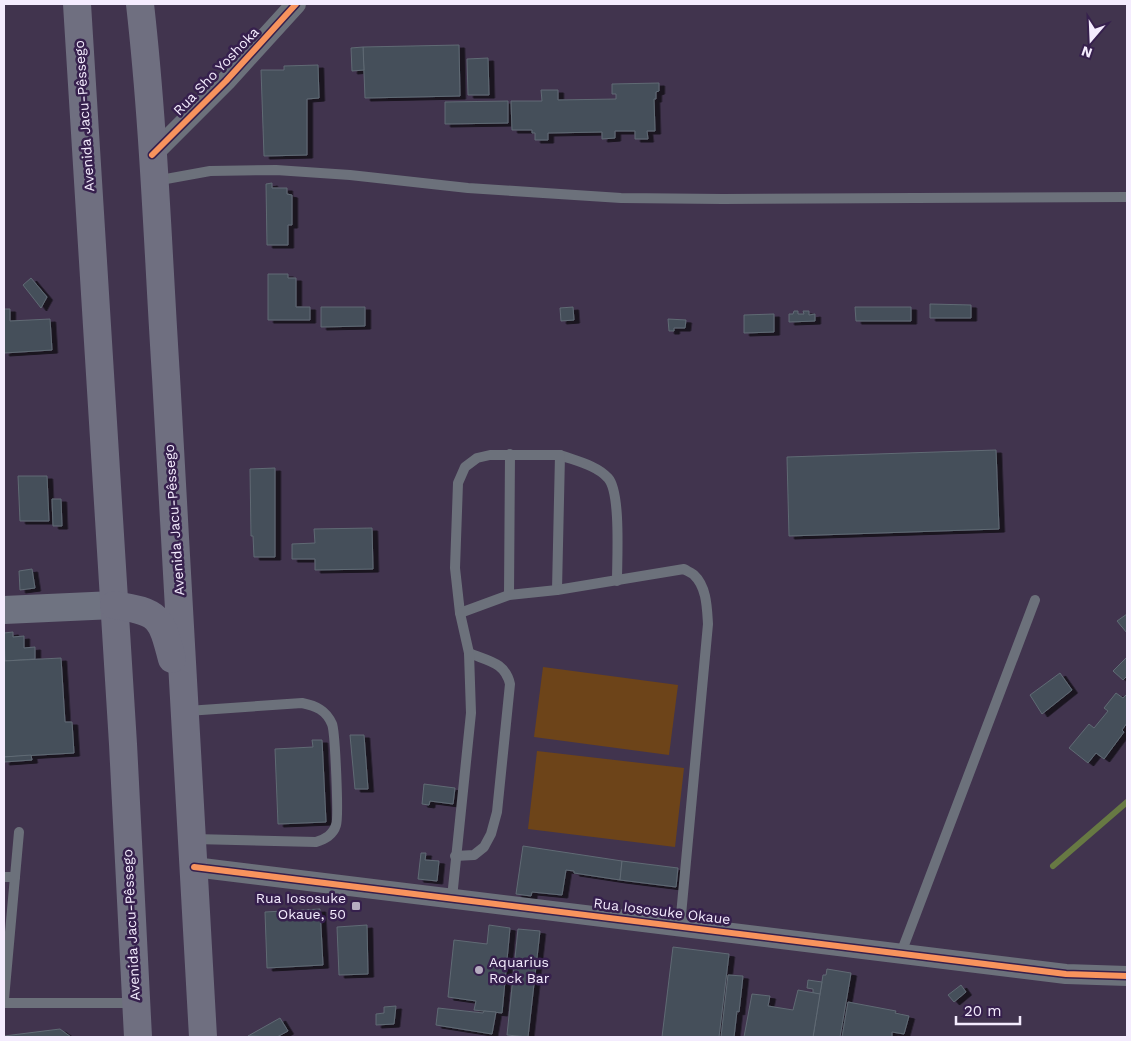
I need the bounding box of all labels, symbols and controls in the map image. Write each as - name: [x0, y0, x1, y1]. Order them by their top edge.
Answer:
- north arrow: [1066, 15, 1116, 65]
- street label: Rua Sho Yoshoka: [170, 24, 262, 118]
- street label: Avenida Jacu-Pêssego: [71, 40, 97, 192]
- text: N: [1079, 43, 1094, 62]
- street label: Avenida Jacu-Pêssego: [161, 444, 187, 596]
- street label: Avenida Jacu-Pêssego: [119, 849, 143, 1001]
- place label: Rua Iososuke Okaue, 50: [256, 890, 346, 922]
- street label: Rua Iososuke Okaue: [593, 895, 731, 927]
- marker: Rua Iososuke Okaue, 50: [350, 900, 362, 912]
- place label: Aquarius Rock Bar: [489, 954, 550, 986]
- marker: Aquarius Rock Bar: [473, 964, 485, 976]
- scale bar: [956, 994, 1020, 1026]
- text: 20 m: [964, 1002, 1002, 1020]

